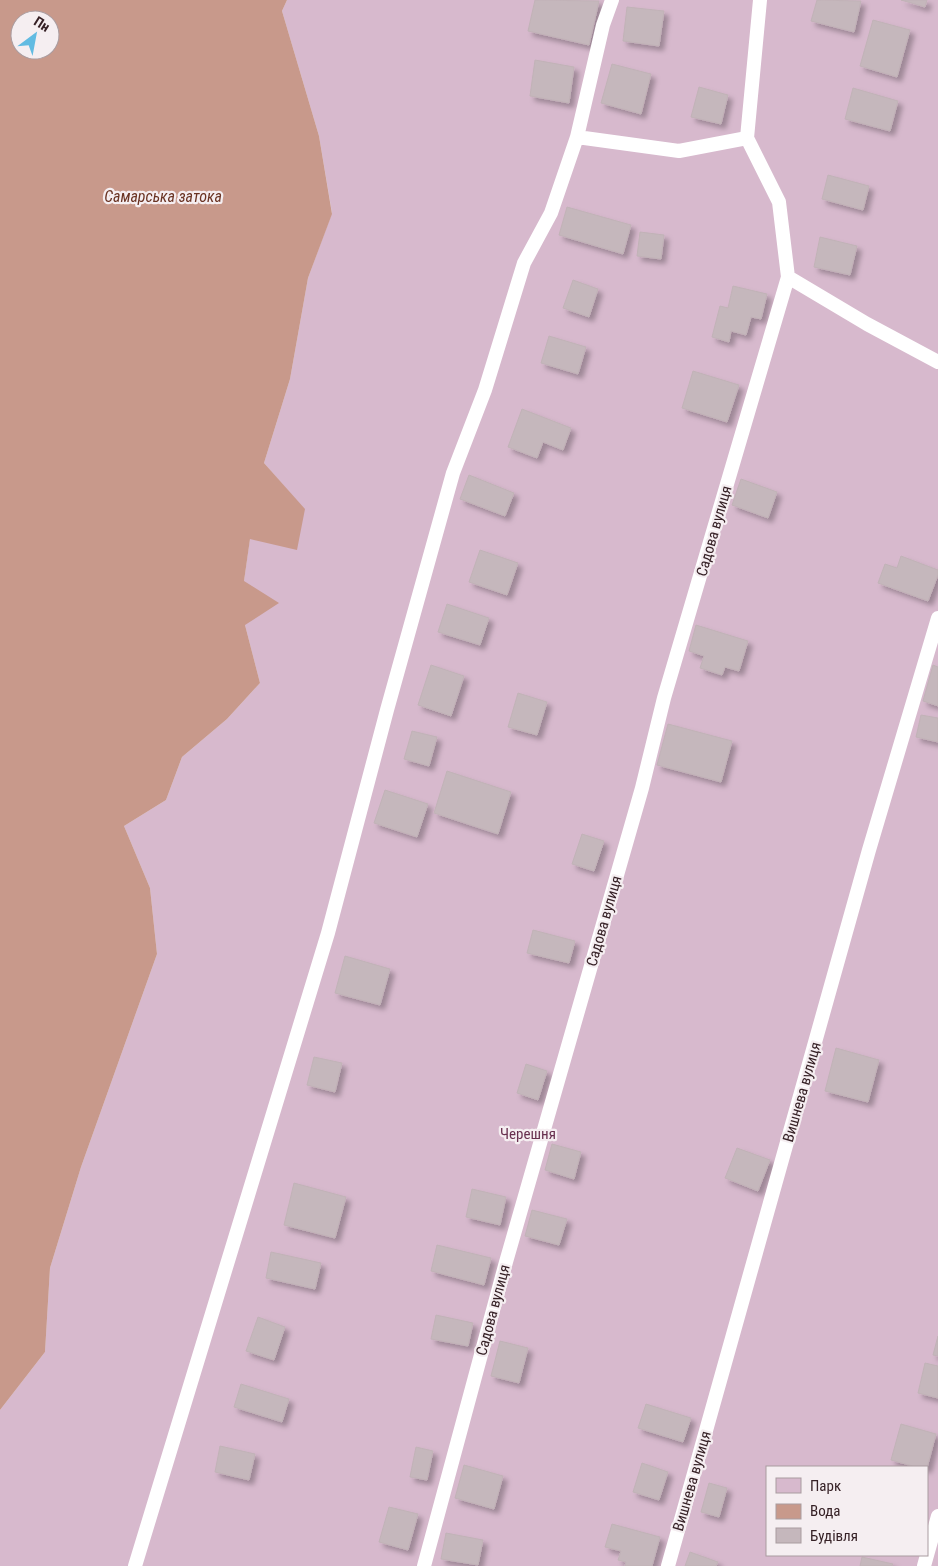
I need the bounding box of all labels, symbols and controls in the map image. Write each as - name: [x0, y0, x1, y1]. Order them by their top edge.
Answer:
- north arrow: [10, 10, 60, 60]
- text: Пн: [31, 13, 53, 35]
- water label: Самарська затока: [104, 187, 222, 206]
- street label: Садова вулиця: [692, 484, 736, 578]
- street label: Садова вулиця: [582, 874, 626, 968]
- street label: Вишнева вулиця: [779, 1040, 825, 1144]
- park label: Черешня: [500, 1125, 556, 1143]
- street label: Садова вулиця: [472, 1263, 514, 1357]
- street label: Вишнева вулиця: [669, 1429, 715, 1533]
- legend: [766, 1466, 928, 1556]
- text: Парк: [810, 1477, 841, 1495]
- text: Вода: [810, 1502, 840, 1520]
- text: Будівля: [810, 1527, 858, 1545]

